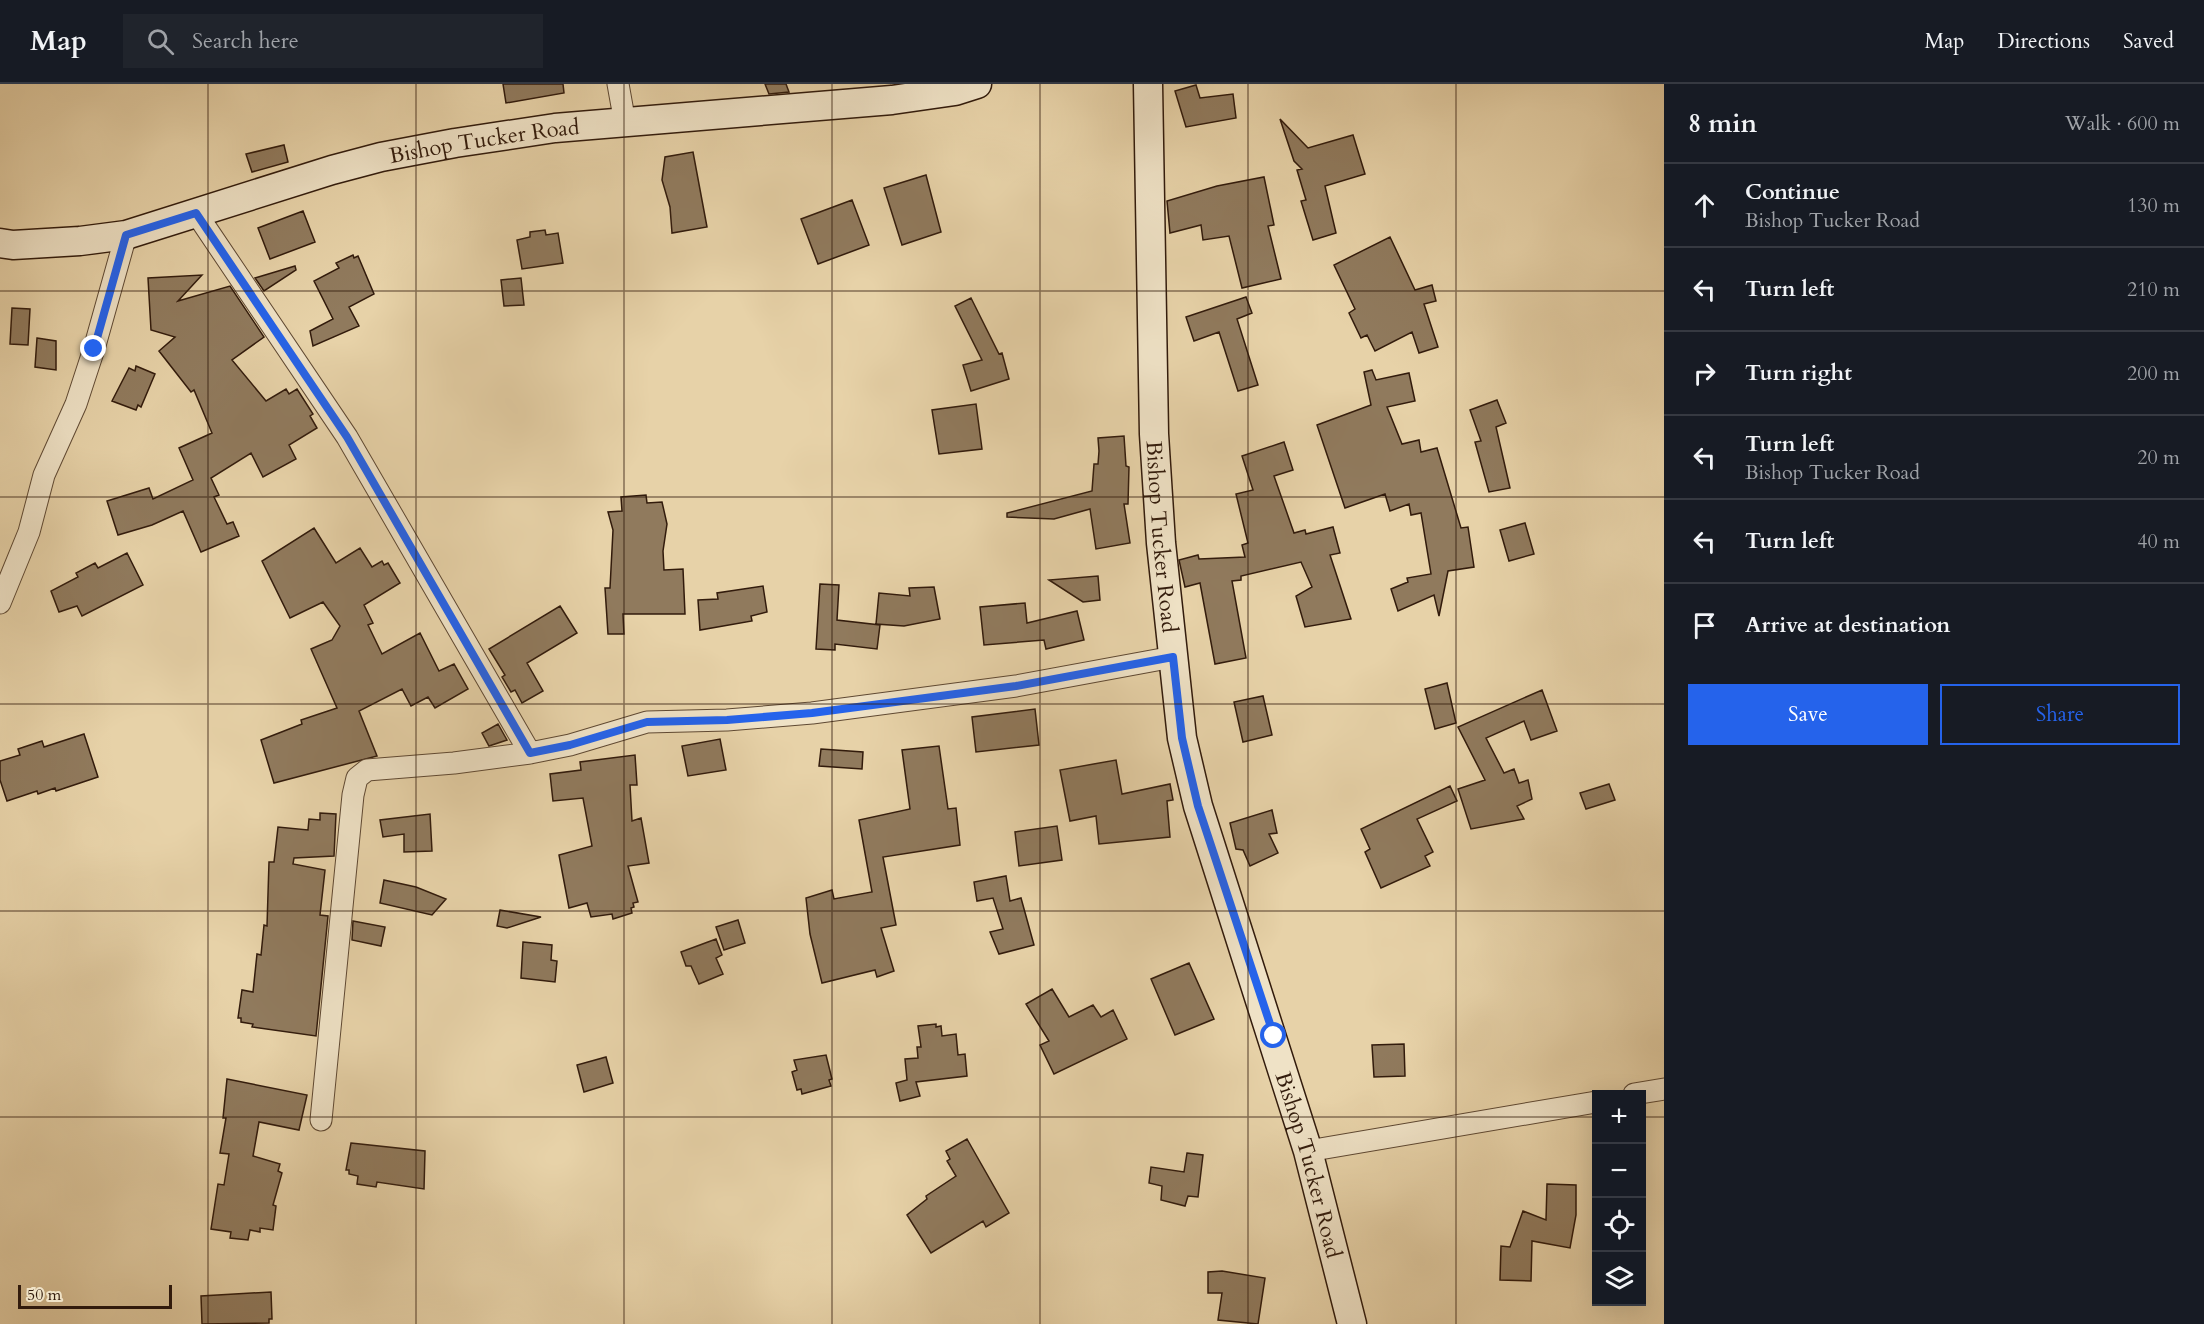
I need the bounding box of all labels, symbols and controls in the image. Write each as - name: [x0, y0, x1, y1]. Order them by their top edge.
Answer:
- search box: [123, 14, 543, 68]
- text: Map: [30, 22, 87, 60]
- icon: search: [144, 25, 177, 58]
- text: Search here: [192, 26, 299, 56]
- text: Map: [1924, 27, 1964, 56]
- text: Directions: [1997, 27, 2090, 56]
- text: Saved: [2123, 27, 2174, 56]
- text: 8 min: [1688, 106, 1757, 141]
- text: Walk · 600 m: [2065, 110, 2180, 137]
- street label: Bishop Tucker Road: [387, 112, 581, 171]
- text: Continue: [1745, 177, 1840, 207]
- icon: ahead: [1688, 189, 1721, 222]
- text: 130 m: [2127, 192, 2180, 219]
- text: Bishop Tucker Road: [1745, 207, 1920, 234]
- icon: left: [1688, 273, 1721, 306]
- text: Turn left: [1745, 274, 1834, 304]
- text: 210 m: [2127, 276, 2180, 303]
- route end: [80, 335, 106, 361]
- icon: right: [1688, 357, 1721, 390]
- text: Turn right: [1745, 358, 1852, 388]
- text: 200 m: [2127, 360, 2180, 387]
- text: Turn left: [1745, 429, 1834, 459]
- street label: Bishop Tucker Road: [1138, 440, 1185, 634]
- icon: left: [1688, 441, 1721, 474]
- text: 20 m: [2137, 444, 2180, 471]
- text: Bishop Tucker Road: [1745, 459, 1920, 486]
- icon: left: [1688, 525, 1721, 558]
- text: Turn left: [1745, 526, 1834, 556]
- text: 40 m: [2137, 528, 2180, 555]
- icon: arrive: [1688, 609, 1721, 642]
- text: Arrive at destination: [1745, 610, 1950, 640]
- button: Save: [1688, 684, 1928, 745]
- button: Share: [1940, 684, 2180, 745]
- route start: [1260, 1022, 1286, 1048]
- street label: Bishop Tucker Road: [1268, 1068, 1349, 1262]
- map controls: [1592, 1090, 1646, 1306]
- button: +: [1592, 1090, 1646, 1144]
- button: −: [1592, 1144, 1646, 1198]
- button: locate: [1592, 1198, 1646, 1252]
- button: layers: [1592, 1252, 1646, 1306]
- scale bar: [18, 1282, 172, 1310]
- text: 50 m: [27, 1284, 61, 1306]

